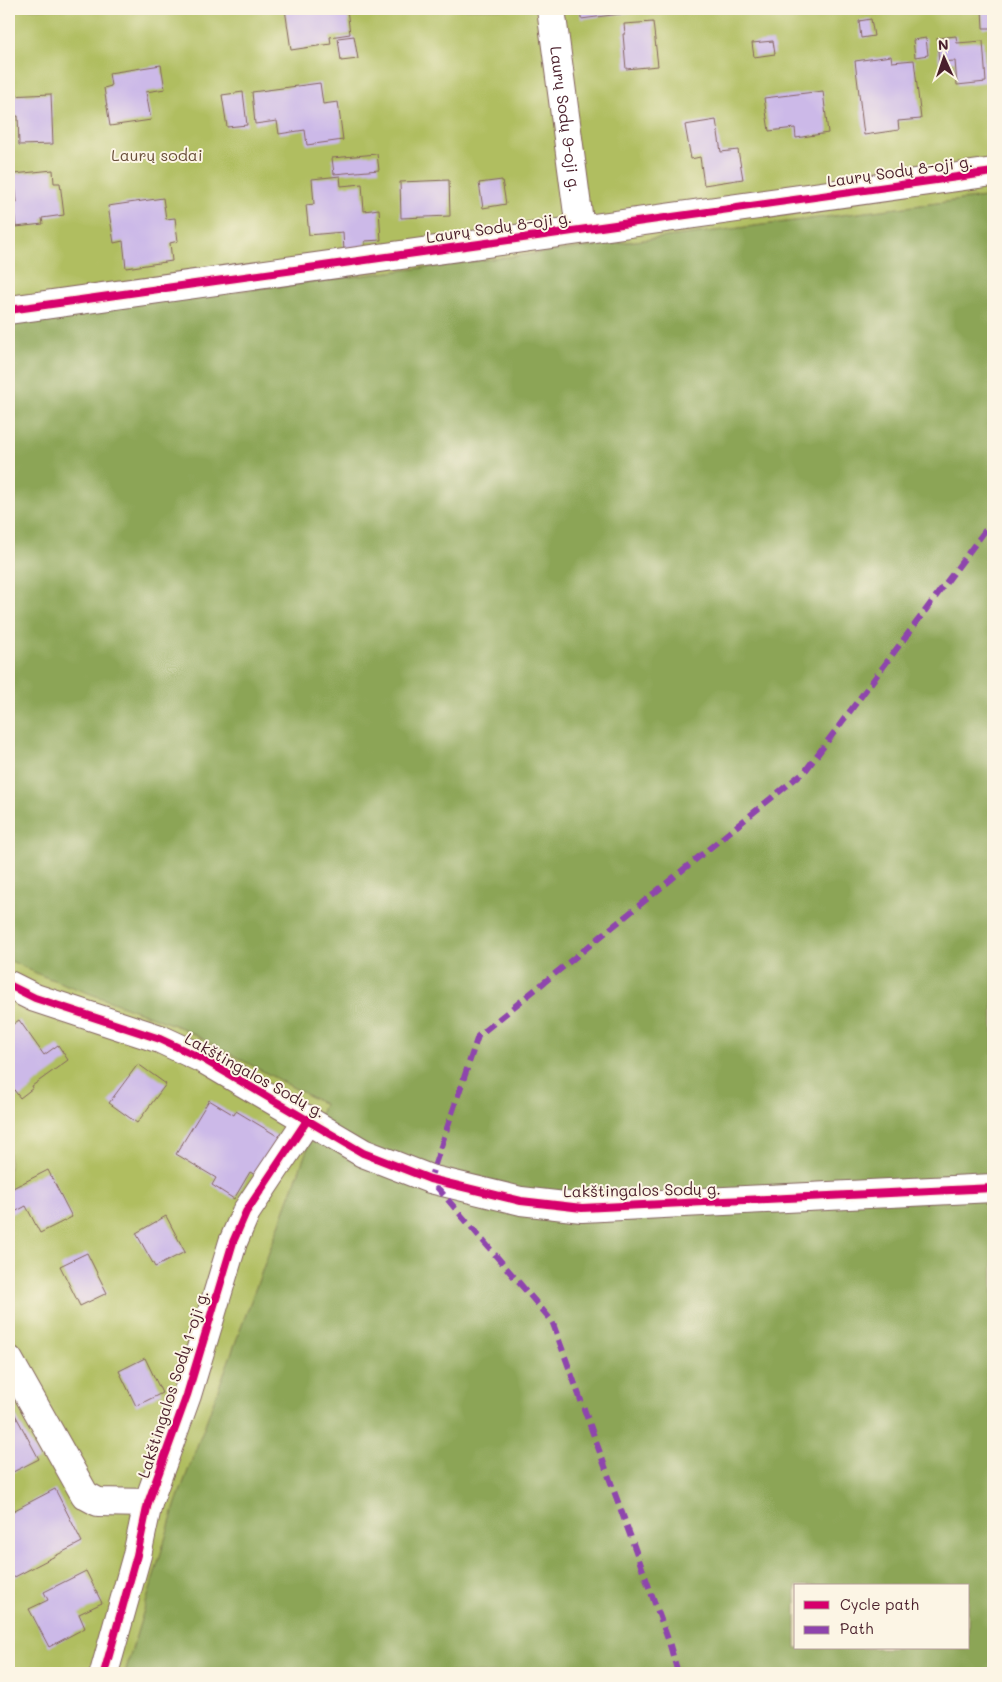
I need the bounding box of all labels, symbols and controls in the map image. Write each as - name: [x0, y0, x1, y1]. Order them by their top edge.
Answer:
- north arrow: [920, 32, 970, 82]
- text: N: [937, 35, 949, 54]
- street label: Laurų Sodų 9-oji g.: [546, 45, 586, 193]
- park label: Laurų sodai: [111, 144, 203, 165]
- street label: Laurų Sodų 8-oji g.: [826, 150, 974, 191]
- street label: Laurų Sodų 8-oji g.: [425, 206, 573, 247]
- street label: Lakštingalos Sodų g.: [181, 1027, 329, 1122]
- street label: Lakštingalos Sodų g.: [563, 1178, 721, 1201]
- street label: Lakštingalos Sodų 1-oji g.: [132, 1287, 213, 1480]
- legend: [794, 1584, 970, 1650]
- text: Cycle path: [840, 1594, 919, 1614]
- text: Path: [840, 1618, 874, 1638]

